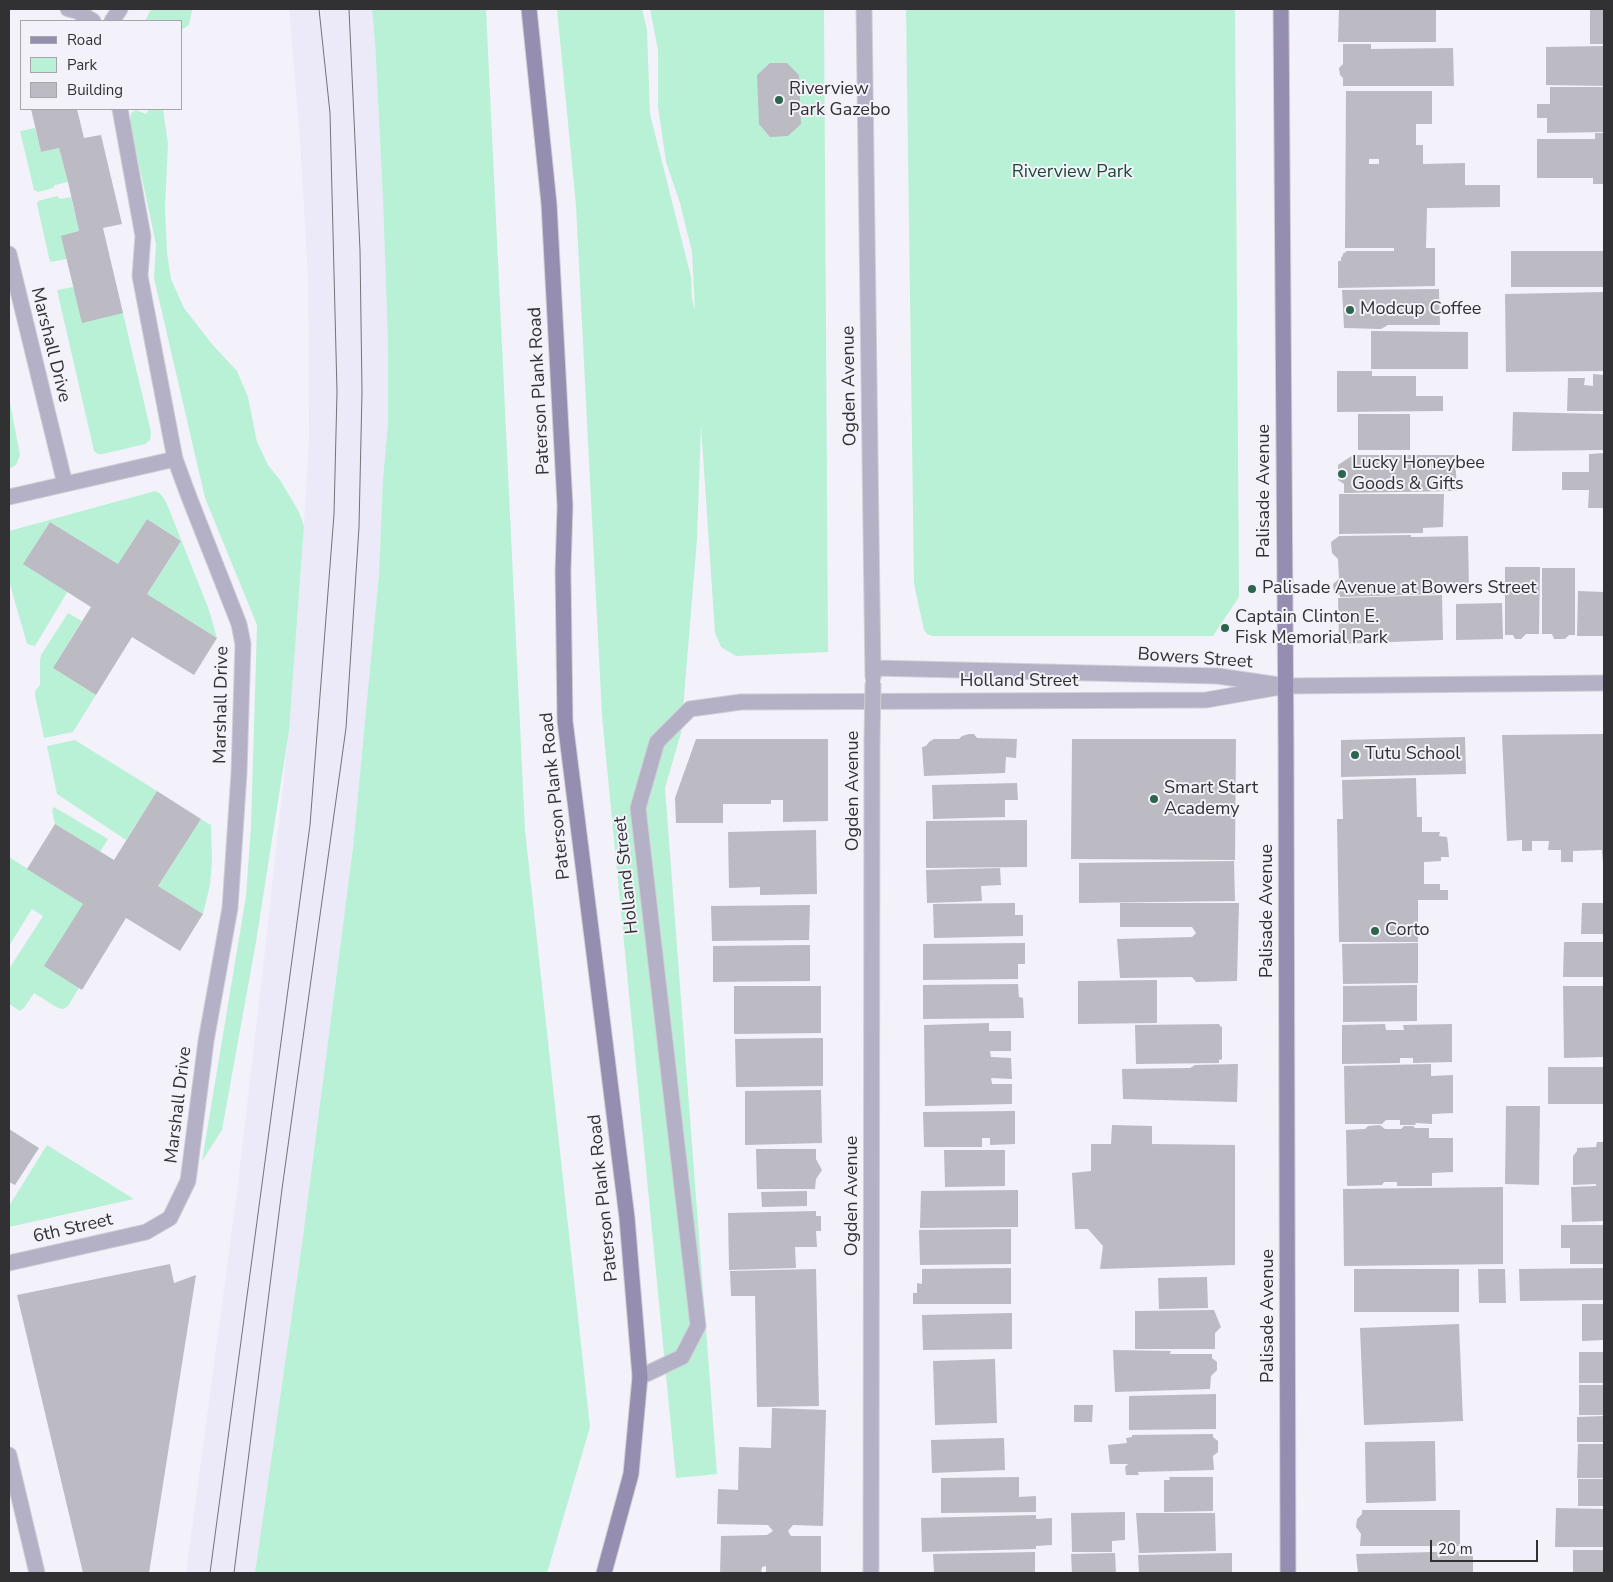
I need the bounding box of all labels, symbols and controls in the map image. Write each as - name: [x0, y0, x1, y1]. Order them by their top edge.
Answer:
- legend: [20, 20, 182, 110]
- text: Road: [67, 30, 102, 50]
- text: Park: [67, 55, 97, 75]
- place label: Riverview Park Gazebo: [789, 79, 890, 122]
- text: Building: [67, 80, 123, 100]
- marker: Riverview Park Gazebo: [773, 94, 785, 106]
- park label: Riverview Park: [1012, 162, 1132, 184]
- street label: Marshall Drive: [25, 285, 75, 405]
- place label: Modcup Coffee: [1360, 299, 1481, 321]
- marker: Modcup Coffee: [1344, 304, 1356, 316]
- street label: Paterson Plank Road: [525, 306, 555, 476]
- street label: Ogden Avenue: [838, 326, 862, 446]
- street label: Palisade Avenue: [1254, 424, 1276, 558]
- place label: Lucky Honeybee Goods & Gifts: [1352, 453, 1485, 496]
- marker: Lucky Honeybee Goods & Gifts: [1336, 468, 1348, 480]
- place label: Palisade Avenue at Bowers Street: [1262, 578, 1537, 600]
- marker: Palisade Avenue at Bowers Street: [1246, 583, 1258, 595]
- place label: Captain Clinton E. Fisk Memorial Park: [1235, 607, 1388, 650]
- marker: Captain Clinton E. Fisk Memorial Park: [1219, 622, 1231, 634]
- street label: Bowers Street: [1137, 644, 1253, 674]
- street label: Marshall Drive: [210, 646, 234, 764]
- street label: Holland Street: [960, 671, 1078, 693]
- street label: Paterson Plank Road: [536, 711, 576, 881]
- street label: Ogden Avenue: [843, 731, 865, 851]
- place label: Tutu School: [1365, 744, 1461, 766]
- marker: Tutu School: [1349, 749, 1361, 761]
- place label: Smart Start Academy: [1164, 778, 1258, 821]
- marker: Smart Start Academy: [1148, 793, 1160, 805]
- street label: Holland Street: [610, 815, 644, 935]
- street label: Palisade Avenue: [1257, 844, 1279, 978]
- place label: Corto: [1385, 920, 1430, 942]
- marker: Corto: [1369, 925, 1381, 937]
- street label: Marshall Drive: [161, 1045, 197, 1165]
- street label: Paterson Plank Road: [584, 1113, 624, 1283]
- street label: Ogden Avenue: [842, 1136, 864, 1256]
- street label: 6th Street: [31, 1209, 115, 1249]
- street label: Palisade Avenue: [1258, 1249, 1280, 1383]
- scale bar: [1433, 1530, 1540, 1562]
- text: 20 m: [1438, 1539, 1473, 1559]

